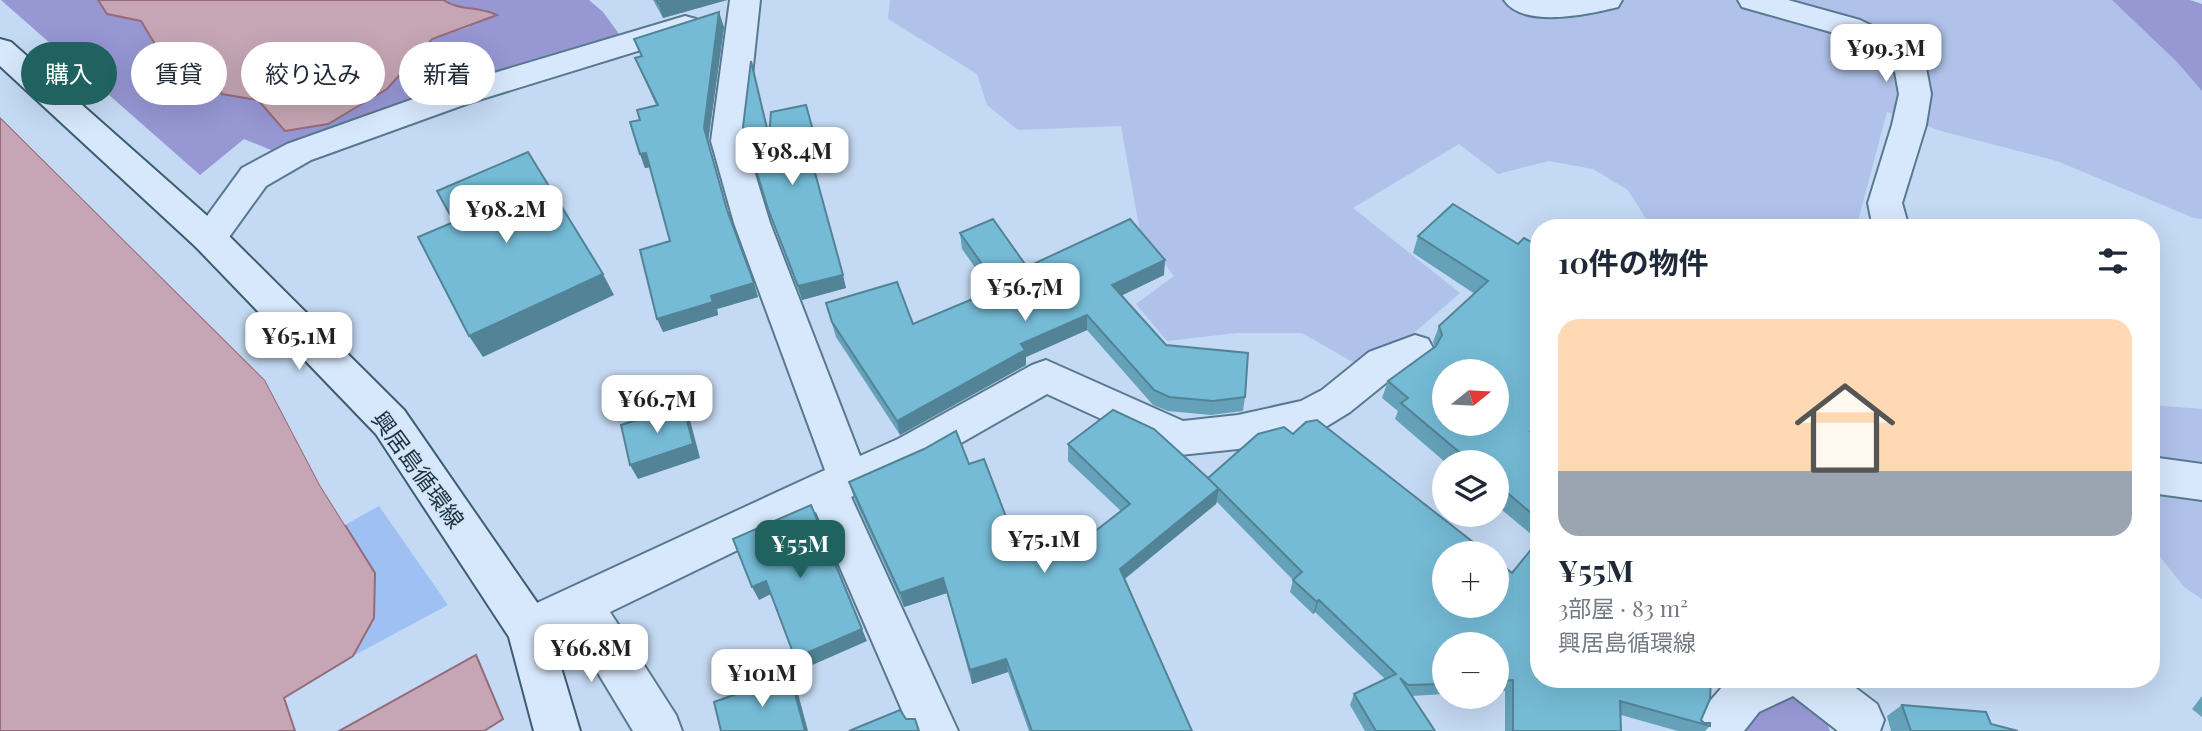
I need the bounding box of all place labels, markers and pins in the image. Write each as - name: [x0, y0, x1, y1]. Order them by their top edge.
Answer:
- pin: ¥99.3M: [1829, 24, 1943, 84]
- pin: ¥98.4M: [735, 128, 849, 187]
- pin: ¥98.2M: [449, 186, 563, 245]
- pin: ¥56.7M: [968, 264, 1082, 323]
- pin: ¥65.1M: [242, 312, 356, 372]
- pin: ¥66.7M: [600, 376, 714, 435]
- pin: ¥75.1M: [987, 516, 1101, 575]
- pin: ¥55M: [759, 520, 841, 580]
- pin: ¥66.8M: [534, 624, 648, 684]
- pin: ¥101M: [713, 650, 811, 709]

